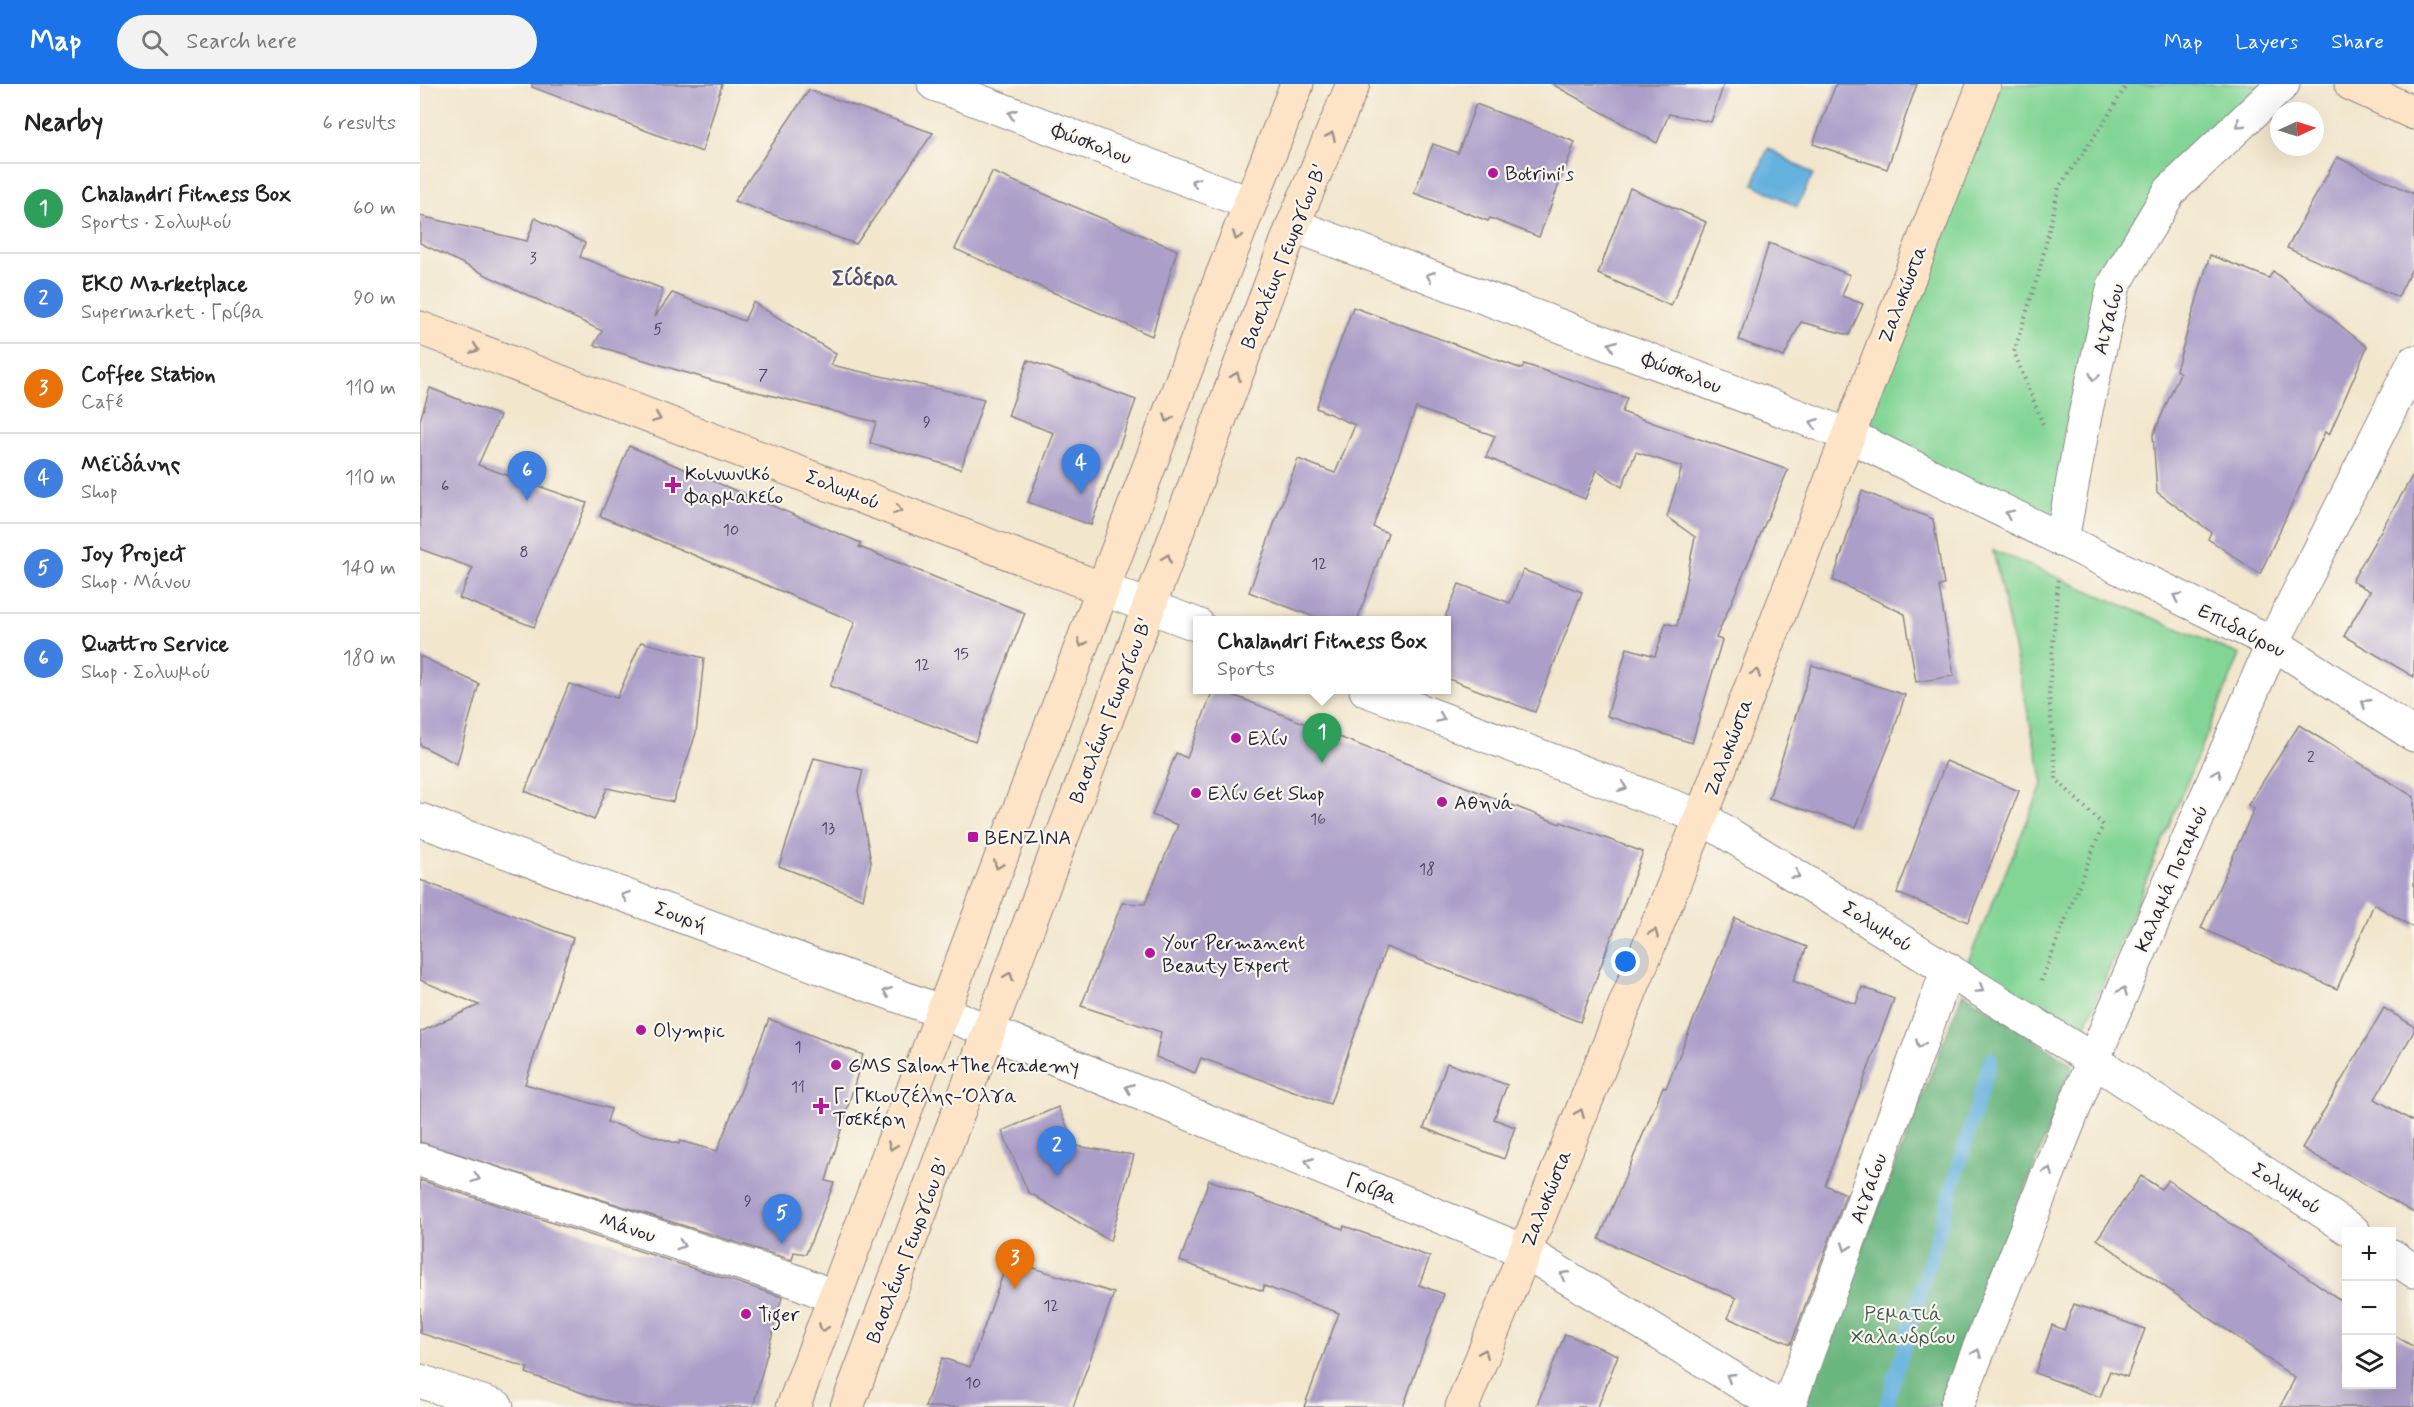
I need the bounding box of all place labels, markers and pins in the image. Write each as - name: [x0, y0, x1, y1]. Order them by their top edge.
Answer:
- place label: Botrini's: [1505, 161, 1574, 188]
- marker: Botrini's: [1486, 166, 1500, 180]
- pin: 4: [1062, 444, 1100, 494]
- pin: 6: [508, 452, 546, 501]
- place label: Κοινωνικό Φαρμακείο: [684, 461, 783, 511]
- marker: Κοινωνικό Φαρμακείο: [666, 478, 680, 492]
- pin: 1: [1302, 714, 1342, 763]
- place label: Ελίν: [1248, 726, 1287, 753]
- marker: Ελίν: [1229, 731, 1243, 745]
- place label: Ελίν Get Shop: [1208, 781, 1325, 808]
- marker: Ελίν Get Shop: [1189, 786, 1203, 800]
- place label: Αθηνά: [1454, 790, 1513, 817]
- marker: Αθηνά: [1435, 795, 1449, 809]
- place label: ΒΕΝΖΙΝΑ: [985, 825, 1071, 852]
- marker: ΒΕΝΖΙΝΑ: [966, 830, 980, 844]
- place label: Your Permanent Beauty Expert: [1162, 930, 1305, 980]
- marker: Your Permanent Beauty Expert: [1143, 946, 1157, 960]
- place label: Olympic: [653, 1018, 725, 1045]
- marker: Olympic: [634, 1023, 648, 1037]
- place label: GMS Salon+The Academy: [848, 1053, 1079, 1080]
- marker: GMS Salon+The Academy: [829, 1058, 843, 1072]
- place label: Γ. Γκιουζέλης-Όλγα Τσεκέρη: [833, 1083, 1017, 1133]
- marker: Γ. Γκιουζέλης-Όλγα Τσεκέρη: [814, 1099, 828, 1113]
- pin: 2: [1038, 1126, 1076, 1176]
- pin: 5: [762, 1194, 802, 1244]
- pin: 3: [996, 1240, 1034, 1289]
- place label: Tiger: [758, 1302, 800, 1331]
- marker: Tiger: [739, 1307, 753, 1321]

